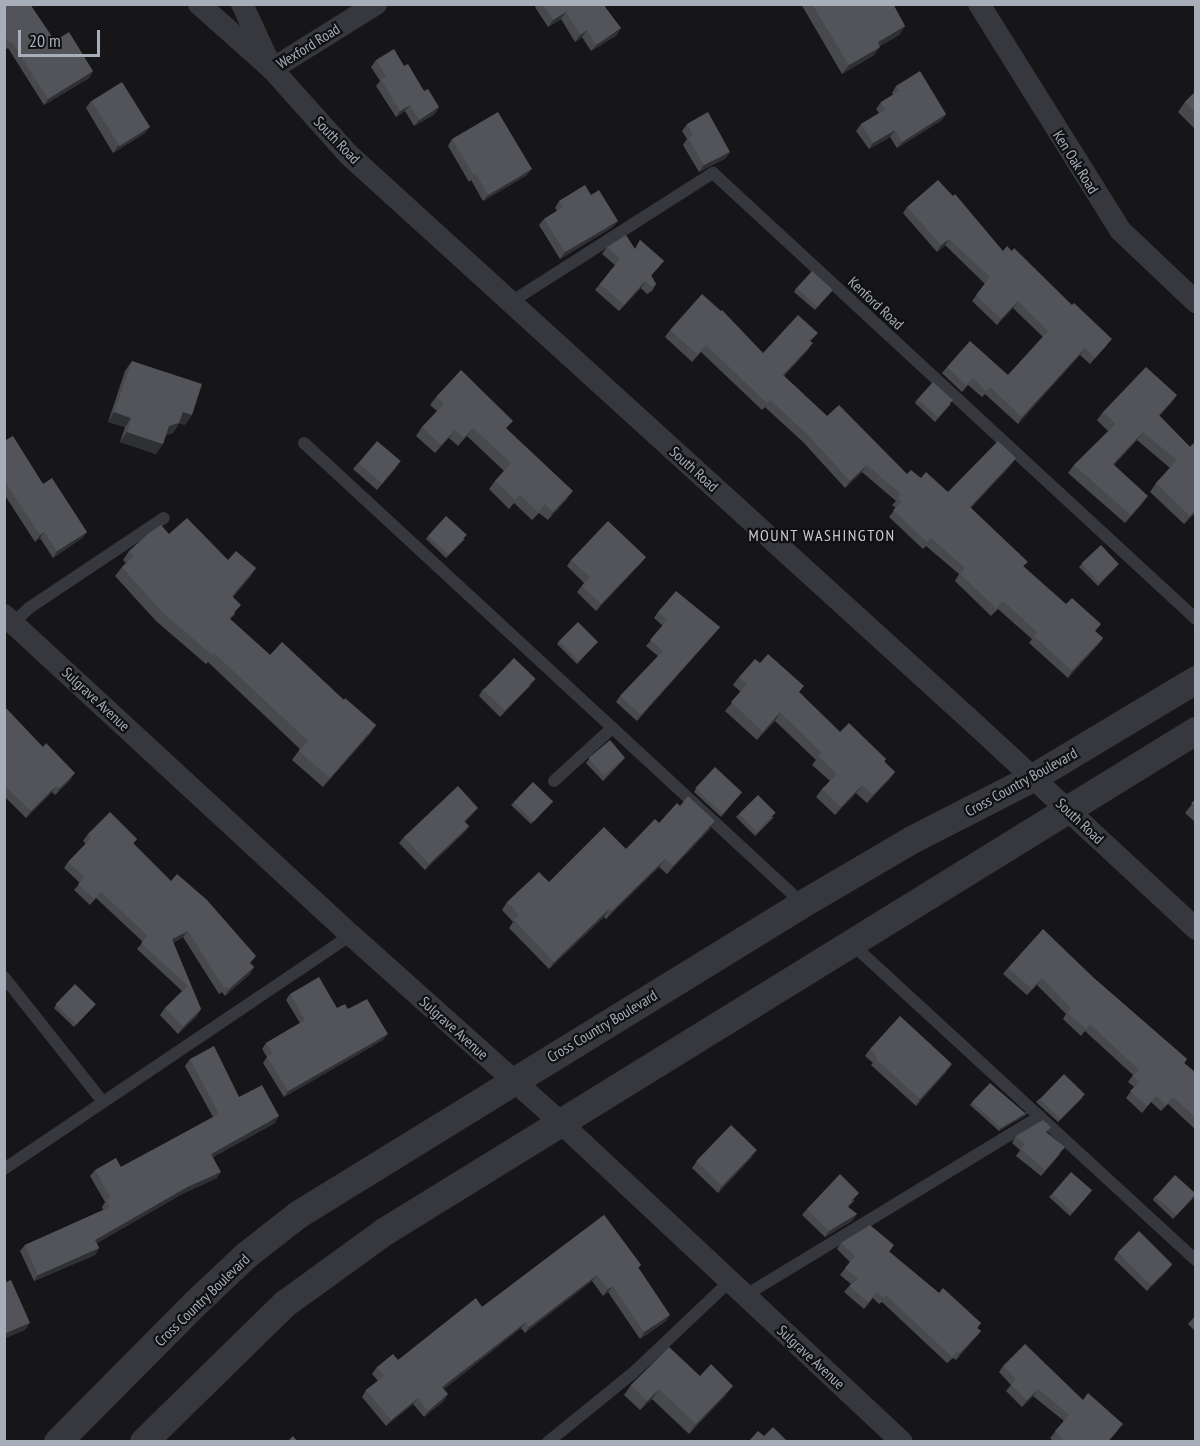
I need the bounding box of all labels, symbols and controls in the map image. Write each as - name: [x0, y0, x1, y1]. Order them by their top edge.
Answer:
- scale bar: [21, 18, 104, 56]
- street label: Wexford Road: [273, 19, 343, 73]
- text: 20 m: [29, 29, 61, 52]
- street label: South Road: [310, 113, 364, 167]
- street label: Ken Oak Road: [1049, 127, 1103, 197]
- street label: Kenford Road: [845, 273, 907, 333]
- street label: South Road: [666, 443, 722, 495]
- district label: MOUNT WASHINGTON: [748, 525, 896, 545]
- street label: Sulgrave Avenue: [58, 663, 134, 735]
- street label: Cross Country Boulevard: [962, 744, 1080, 820]
- street label: South Road: [1052, 794, 1108, 848]
- street label: Cross Country Boulevard: [544, 986, 660, 1066]
- street label: Sulgrave Avenue: [416, 992, 492, 1064]
- street label: Cross Country Boulevard: [151, 1250, 253, 1350]
- street label: Sulgrave Avenue: [773, 1321, 849, 1393]

